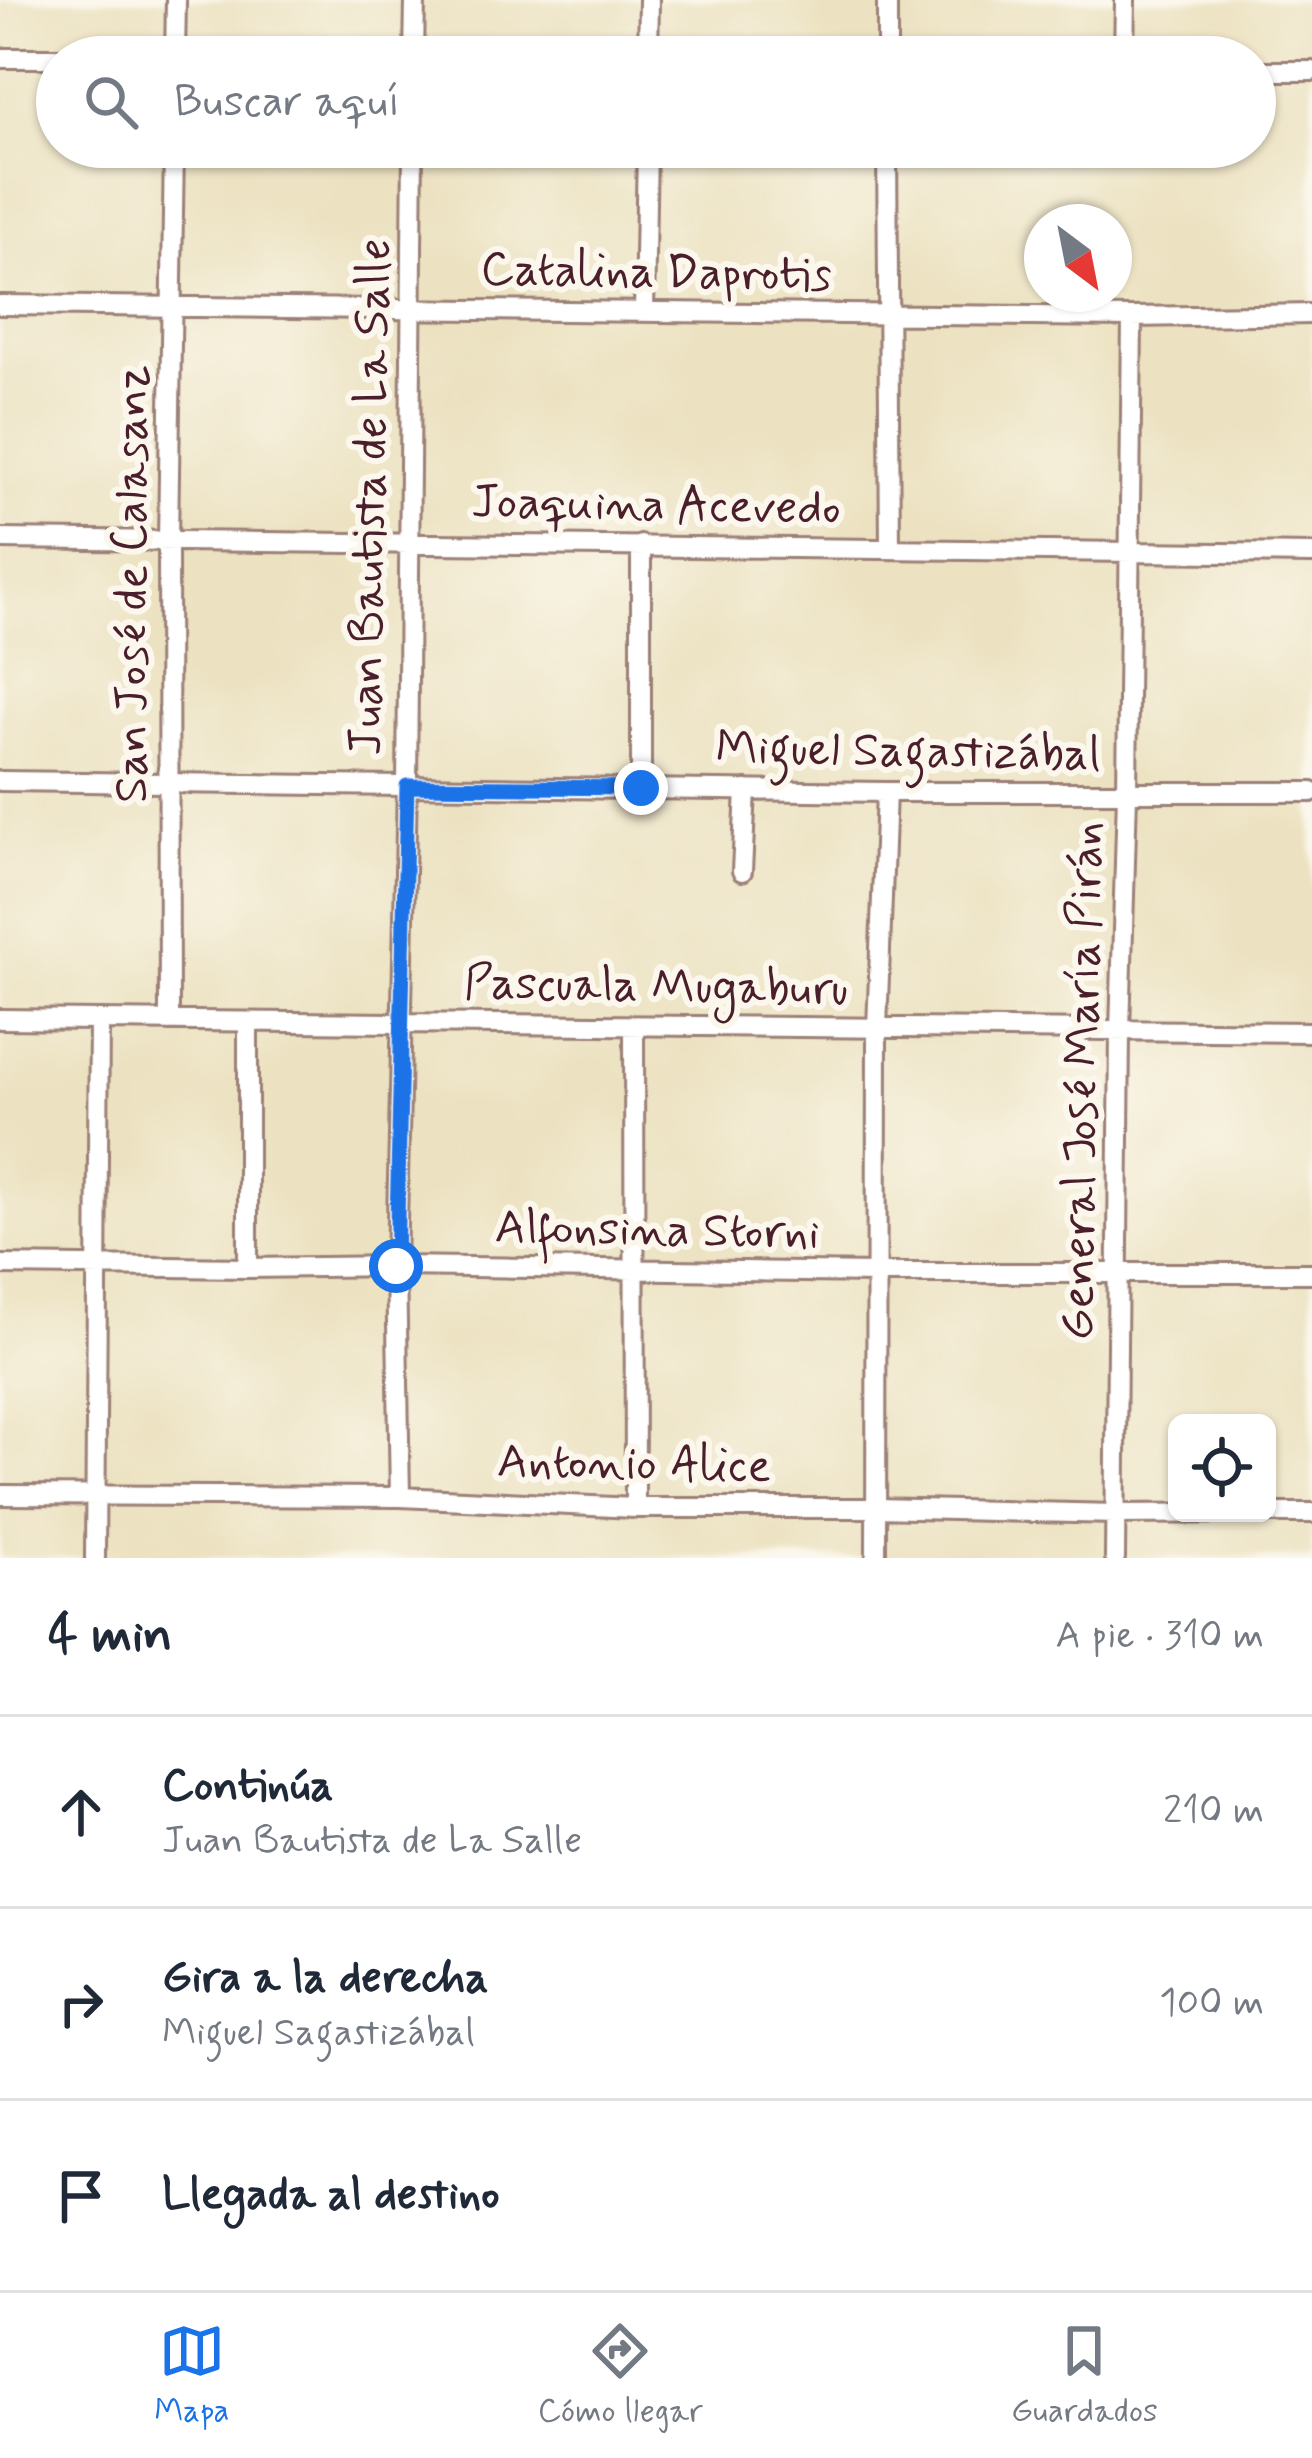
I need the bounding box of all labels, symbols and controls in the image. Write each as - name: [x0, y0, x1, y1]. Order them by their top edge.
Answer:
- search box: [36, 36, 1276, 168]
- icon: search: [78, 69, 144, 135]
- text: Buscar aquí: [174, 73, 400, 132]
- north arrow: [1024, 204, 1132, 312]
- street label: Juan Bautista de La Salle: [335, 238, 407, 756]
- street label: Catalina Daprotis: [480, 238, 832, 308]
- street label: San José de Calasanz: [101, 365, 164, 803]
- street label: Joaquina Acevedo: [471, 471, 841, 541]
- street label: Miguel Sagastizábal: [715, 717, 1101, 792]
- route end: [614, 761, 668, 815]
- street label: General José María Pirán: [1047, 821, 1119, 1341]
- street label: Pascuala Mugaburu: [463, 952, 849, 1025]
- street label: Alfonsina Storni: [494, 1197, 820, 1268]
- route start: [369, 1239, 423, 1293]
- map controls: [1168, 1414, 1276, 1522]
- button: locate: [1168, 1414, 1276, 1522]
- street label: Antonio Alice: [496, 1431, 772, 1499]
- text: 4 min: [48, 1603, 172, 1669]
- text: A pie · 310 m: [1055, 1611, 1264, 1662]
- text: Continúa: [162, 1757, 333, 1816]
- icon: ahead: [48, 1779, 114, 1845]
- text: 210 m: [1163, 1786, 1264, 1837]
- text: Juan Bautista de La Salle: [162, 1816, 582, 1867]
- text: Gira a la derecha: [162, 1949, 488, 2008]
- icon: right: [48, 1971, 114, 2037]
- text: 100 m: [1159, 1978, 1264, 2029]
- text: Miguel Sagastizábal: [162, 2008, 475, 2059]
- icon: arrive: [48, 2163, 114, 2229]
- text: Llegada al destino: [162, 2166, 499, 2225]
- tab: Mapa: [154, 2318, 229, 2434]
- tab: Cómo llegar: [538, 2318, 703, 2434]
- tab: Guardados: [1011, 2318, 1158, 2434]

